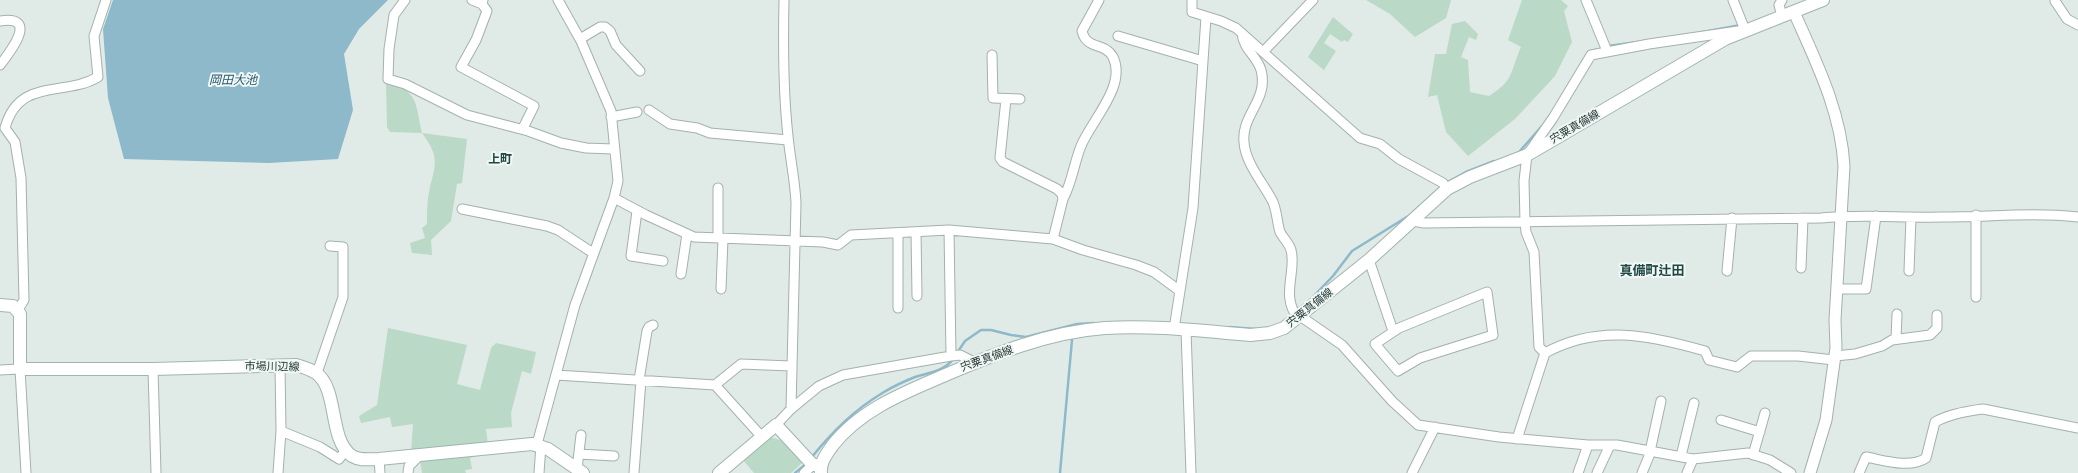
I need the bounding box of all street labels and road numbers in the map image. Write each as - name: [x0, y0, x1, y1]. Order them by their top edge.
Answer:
- street label: 宍粟真備線: [1548, 108, 1602, 146]
- street label: 宍粟真備線: [1284, 286, 1336, 330]
- street label: 宍粟真備線: [959, 343, 1015, 375]
- street label: 市場川辺線: [244, 360, 300, 374]

